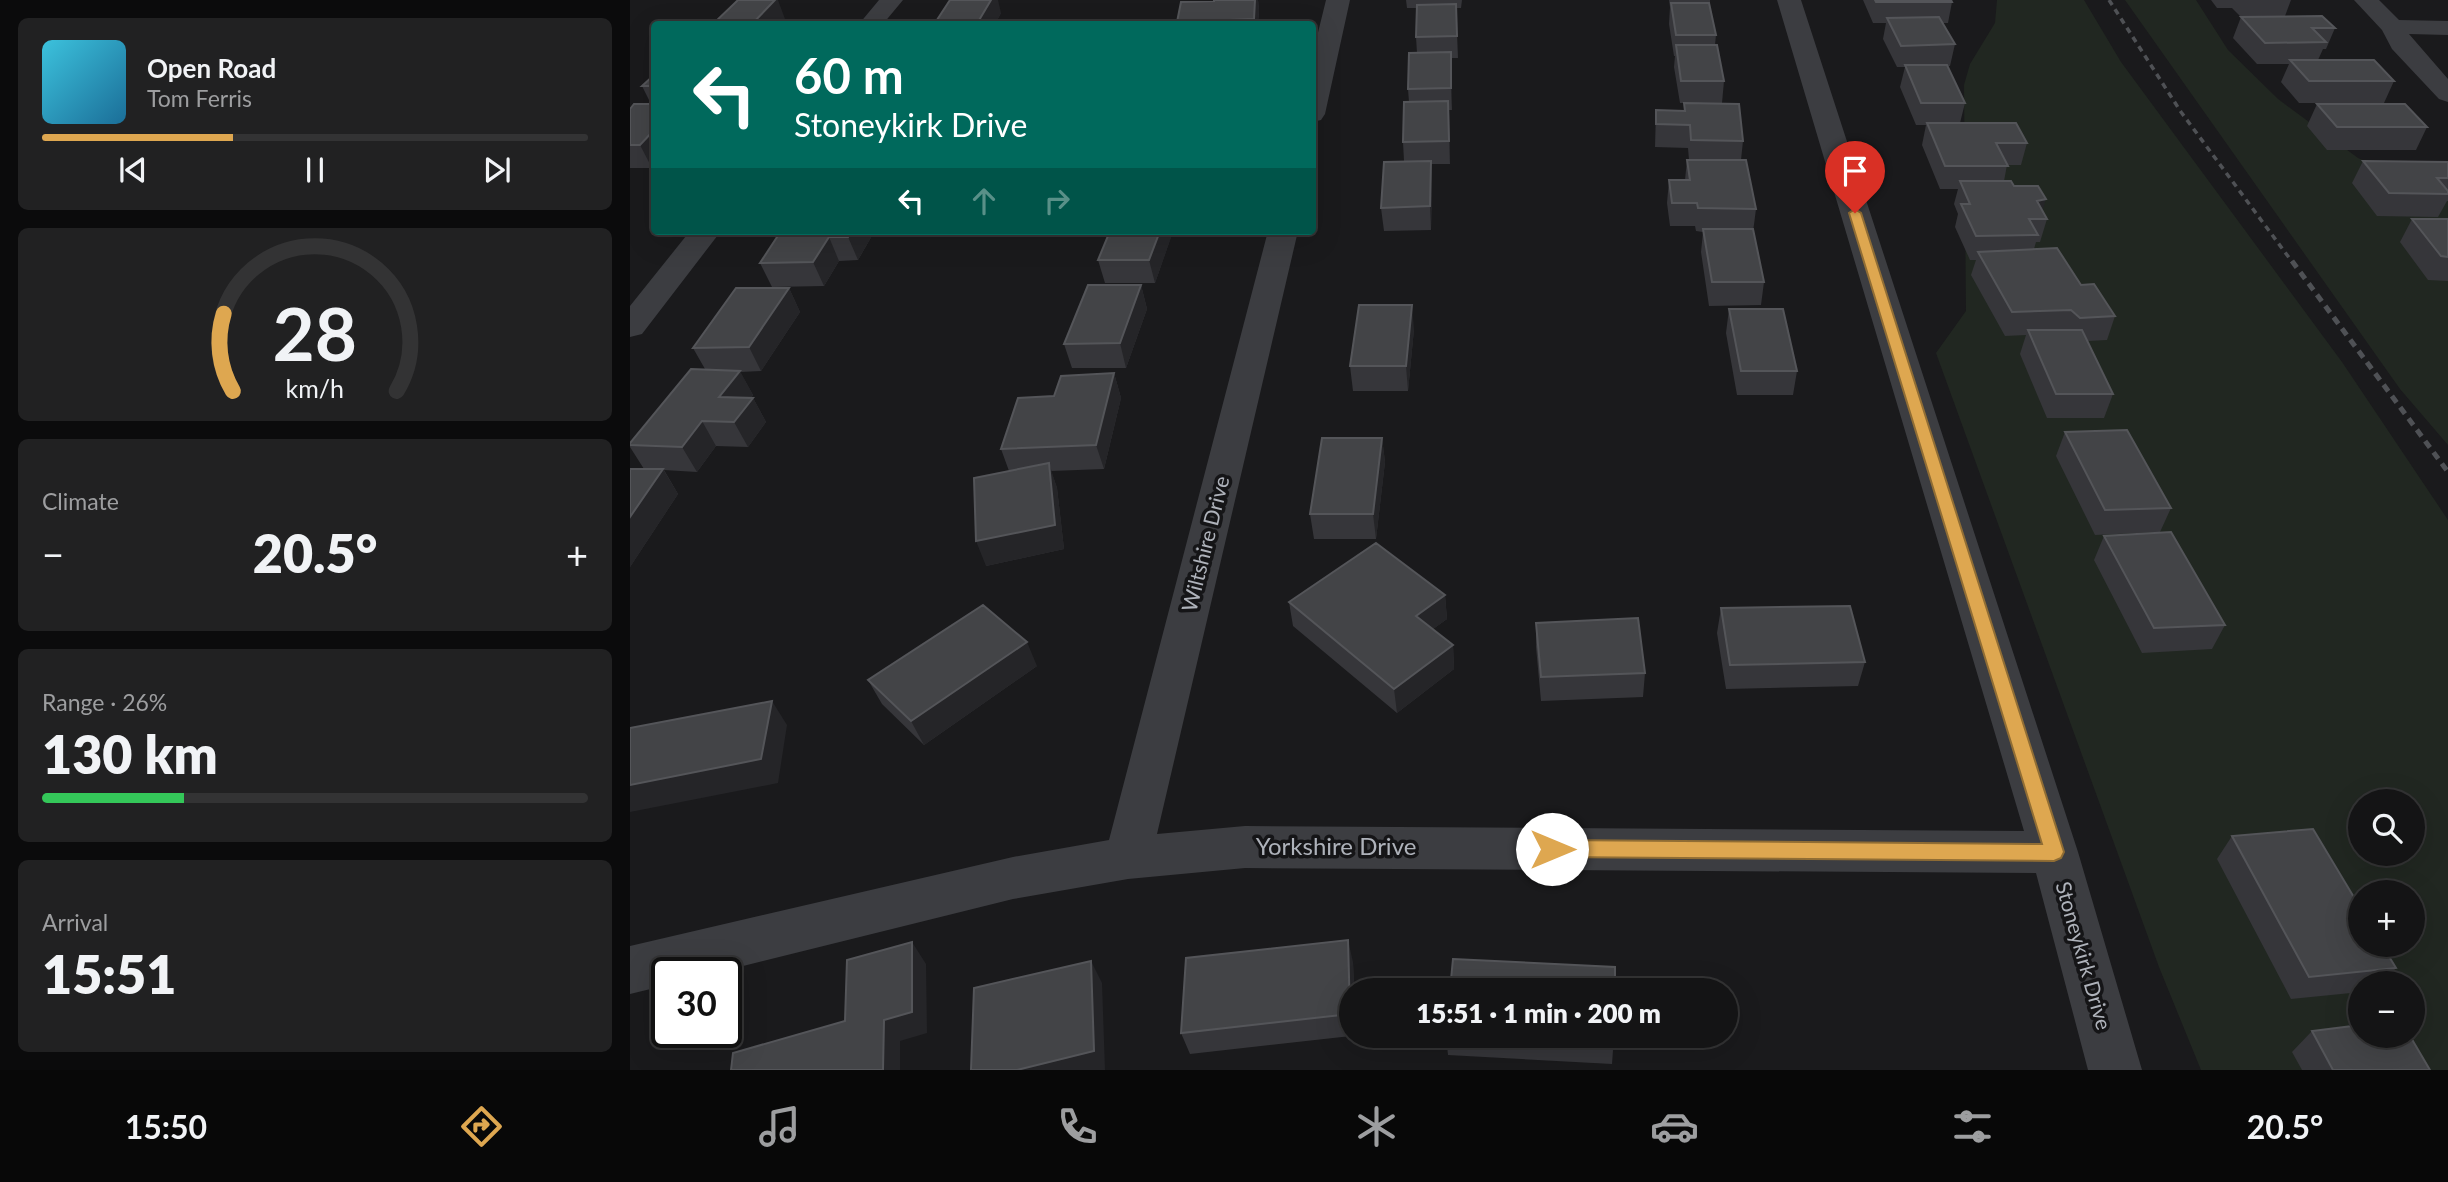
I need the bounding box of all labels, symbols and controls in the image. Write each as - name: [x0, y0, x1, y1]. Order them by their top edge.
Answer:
- text: 60 m: [794, 46, 904, 104]
- icon: left: [679, 49, 770, 140]
- text: Open Road: [147, 52, 276, 84]
- text: Tom Ferris: [147, 84, 252, 112]
- text: Stoneykirk Drive: [794, 105, 1027, 144]
- pin: [1825, 141, 1885, 213]
- icon: previous: [114, 151, 152, 189]
- icon: pause: [296, 151, 334, 189]
- icon: next: [478, 151, 516, 189]
- icon: arrive: [1836, 152, 1874, 190]
- icon: left: [892, 182, 930, 220]
- icon: ahead: [965, 182, 1003, 220]
- icon: right: [1038, 182, 1076, 220]
- text: 28: [273, 289, 357, 377]
- text: km/h: [286, 372, 344, 402]
- street label: Wiltshire Drive: [1176, 473, 1233, 614]
- text: Climate: [42, 487, 119, 515]
- text: 20.5°: [253, 522, 377, 584]
- text: −: [42, 531, 64, 577]
- text: +: [566, 531, 588, 577]
- text: Range · 26%: [42, 688, 167, 716]
- text: 130 km: [42, 723, 218, 785]
- map controls: [2348, 789, 2425, 1048]
- button: search: [2348, 789, 2425, 866]
- position arrow: [1515, 812, 1589, 886]
- street label: Yorkshire Drive: [1256, 831, 1416, 860]
- street label: Stoneykirk Drive: [2051, 879, 2118, 1033]
- button: +: [2348, 880, 2425, 957]
- text: Arrival: [42, 908, 108, 936]
- text: 15:51: [42, 943, 176, 1005]
- speed limit sign: 30: [651, 957, 742, 1048]
- button: −: [2348, 971, 2425, 1048]
- text: 15:51 · 1 min · 200 m: [1416, 997, 1661, 1029]
- icon: directions: [457, 1102, 506, 1151]
- icon: music: [755, 1102, 804, 1151]
- icon: phone: [1053, 1102, 1102, 1151]
- icon: climate: [1352, 1102, 1401, 1151]
- icon: car: [1650, 1102, 1699, 1151]
- icon: filters: [1948, 1102, 1997, 1151]
- text: 15:50: [125, 1107, 207, 1146]
- text: 20.5°: [2247, 1107, 2323, 1146]

